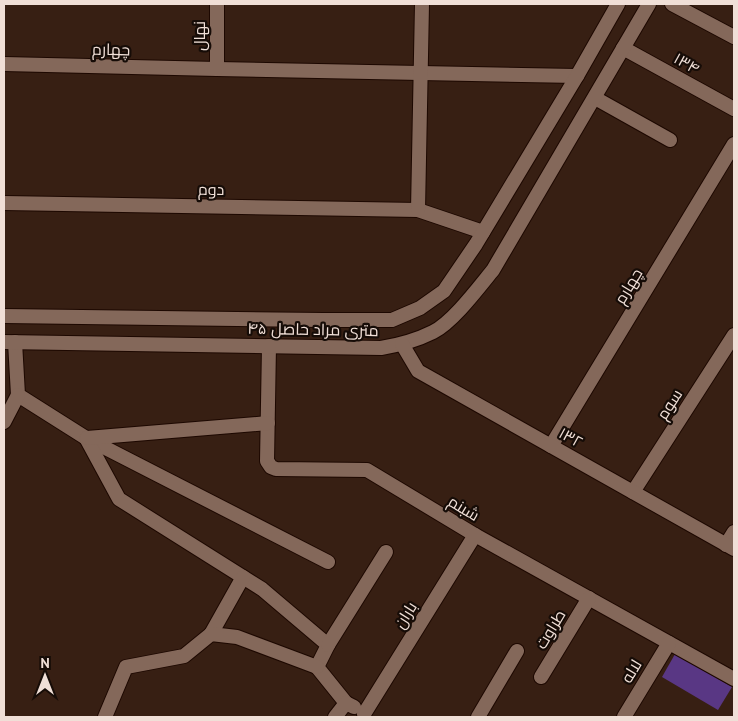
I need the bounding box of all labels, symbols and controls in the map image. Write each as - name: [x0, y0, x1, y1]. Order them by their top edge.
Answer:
- street label: نهال: [189, 21, 210, 51]
- street label: چهارم: [92, 39, 130, 61]
- street label: ۱۳۴: [671, 48, 703, 78]
- street label: دوم: [198, 179, 224, 201]
- street label: چهارم: [610, 264, 648, 309]
- street label: ۴۵ متری مراد حاصل: [247, 318, 379, 341]
- street label: سوم: [652, 385, 688, 424]
- street label: ۱۳۲: [556, 422, 586, 452]
- street label: شبنم: [444, 491, 483, 527]
- street label: باران: [389, 598, 422, 633]
- street label: طراوت: [531, 606, 569, 652]
- north arrow: [20, 651, 70, 701]
- text: N: [40, 654, 50, 672]
- street label: لاله: [616, 656, 646, 686]

